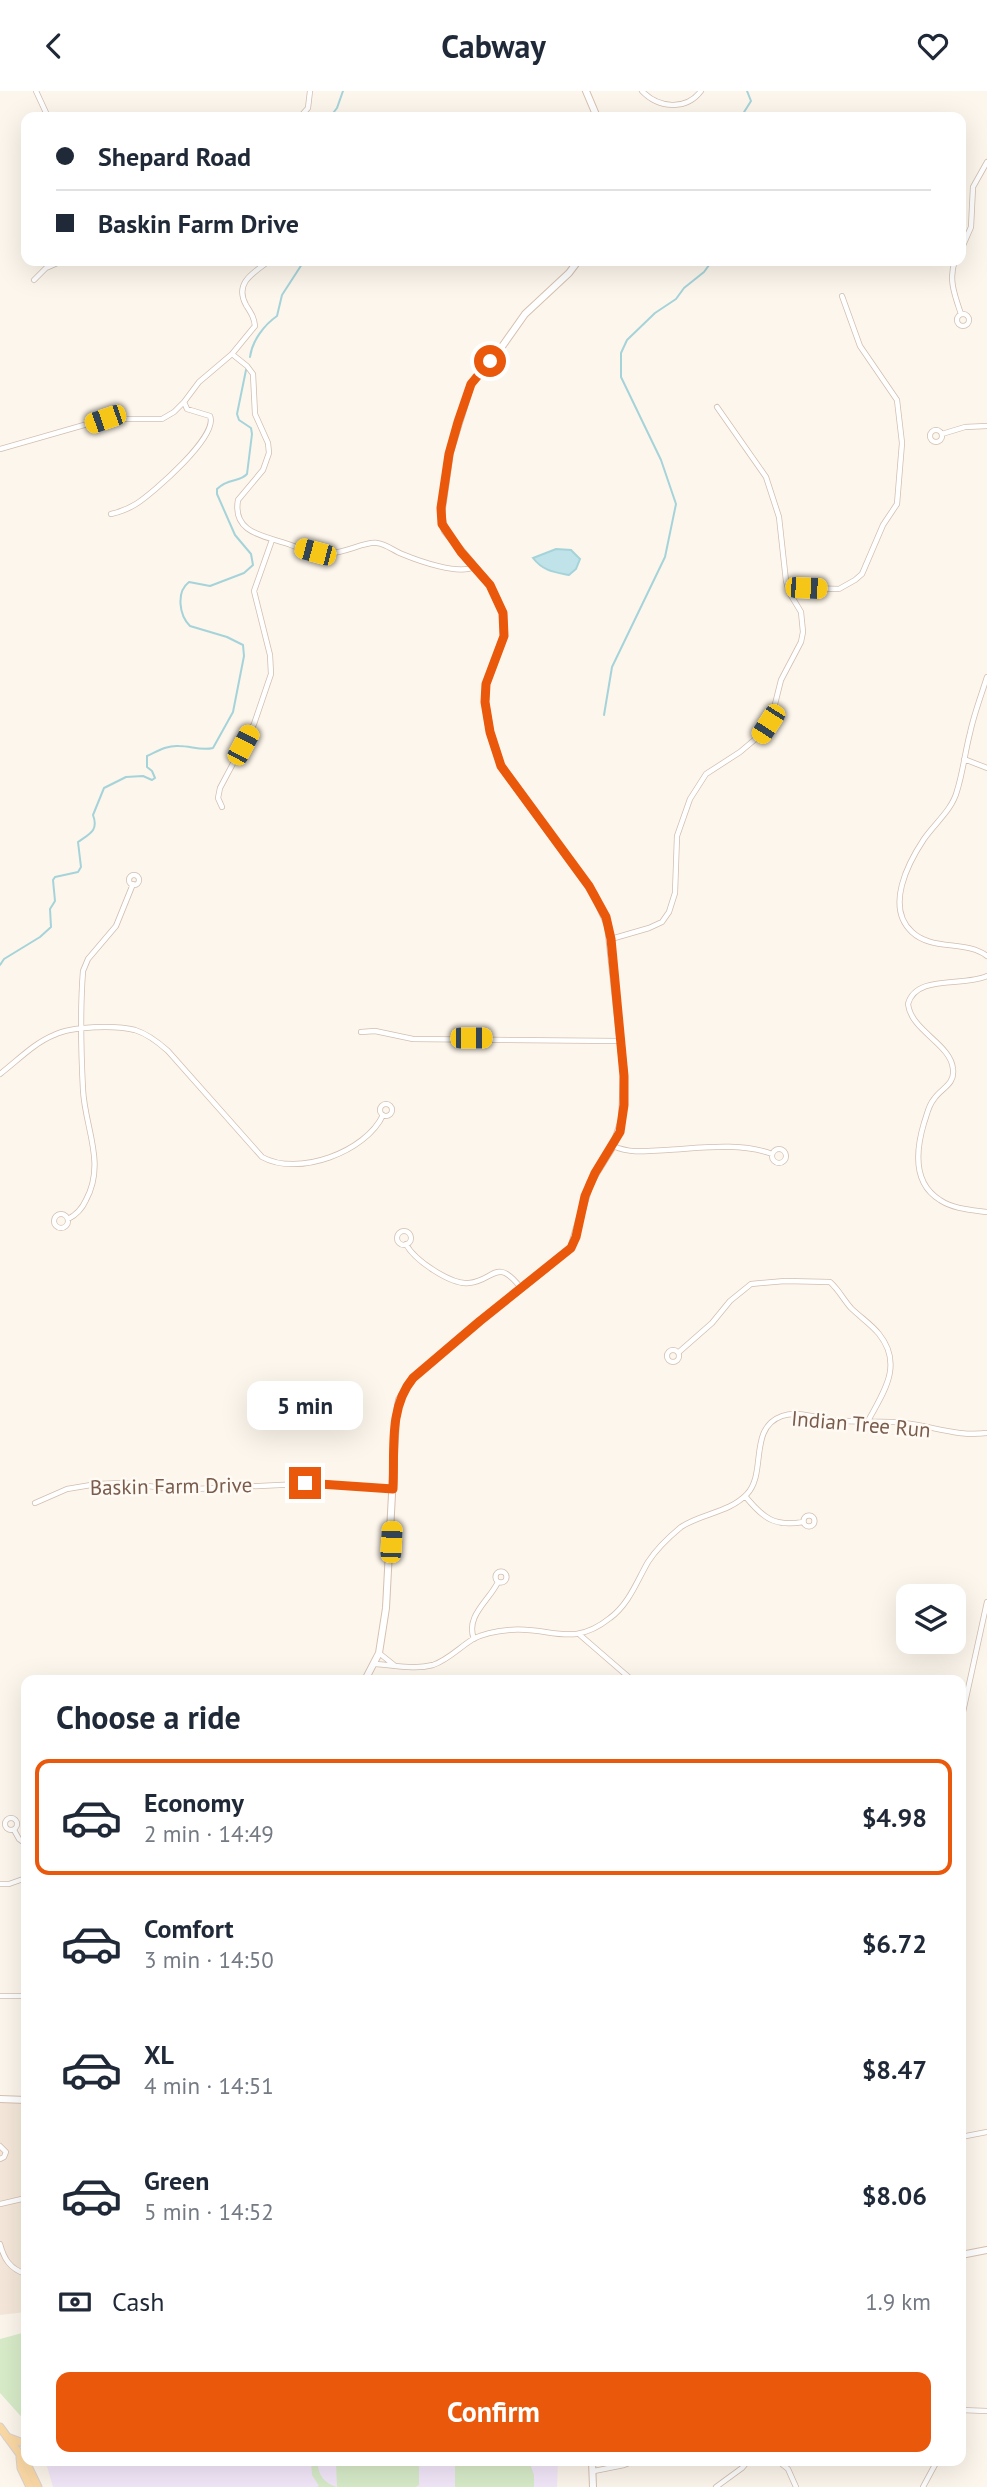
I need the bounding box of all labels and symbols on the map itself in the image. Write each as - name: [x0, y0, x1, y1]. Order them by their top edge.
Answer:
- route start: [474, 345, 506, 377]
- car: [82, 402, 129, 436]
- car: [292, 536, 339, 568]
- car: [785, 577, 828, 599]
- car: [748, 701, 789, 747]
- car: [224, 722, 263, 768]
- car: [451, 1028, 493, 1049]
- callout: 5 min: [247, 1381, 363, 1431]
- street label: Indian Tree Run: [790, 1404, 932, 1444]
- route end: [289, 1467, 321, 1499]
- street label: Baskin Farm Drive: [90, 1471, 252, 1501]
- car: [380, 1520, 403, 1564]

